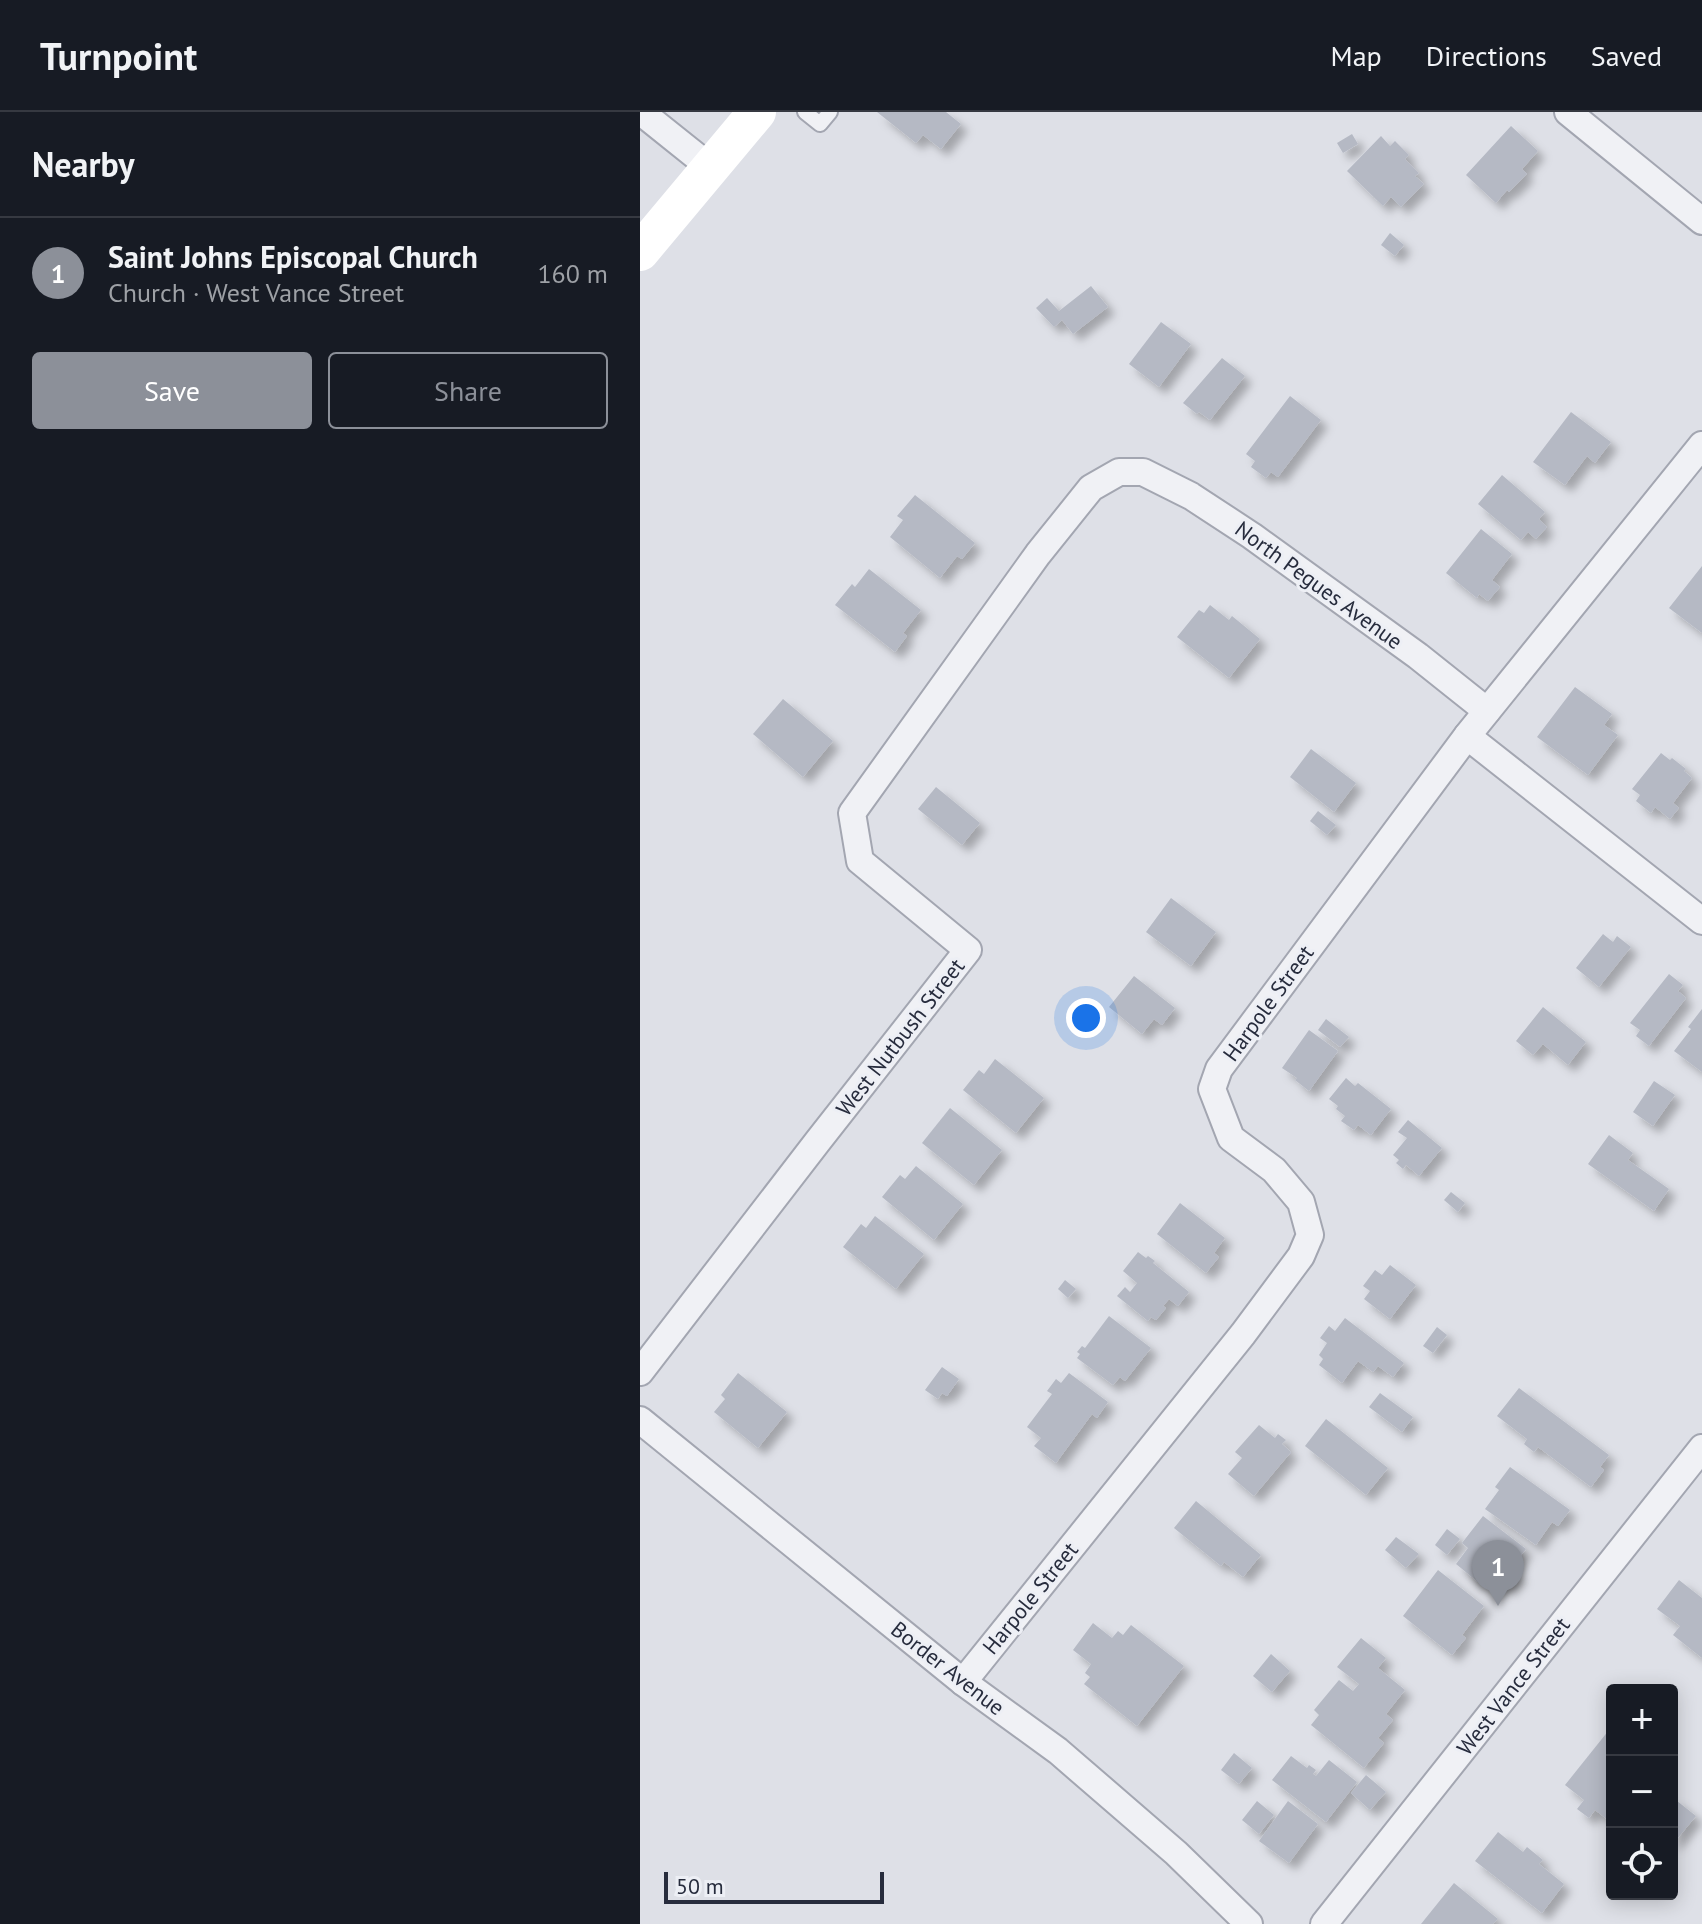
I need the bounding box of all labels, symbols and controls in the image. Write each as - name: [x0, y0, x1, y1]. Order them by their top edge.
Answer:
- text: Turnpoint: [40, 31, 197, 80]
- text: Map: [1331, 37, 1382, 74]
- text: Directions: [1426, 37, 1547, 74]
- text: Saved: [1591, 37, 1662, 74]
- text: Nearby: [32, 142, 134, 186]
- text: Saint Johns Episcopal Church: [108, 237, 478, 276]
- text: 1: [51, 257, 65, 290]
- text: 160 m: [537, 257, 608, 290]
- text: Church · West Vance Street: [108, 276, 404, 309]
- button: Save: [32, 352, 312, 429]
- button: Share: [328, 352, 608, 429]
- street label: North Pegues Avenue: [1230, 515, 1408, 655]
- street label: Harpole Street: [1217, 939, 1320, 1066]
- street label: West Nutbush Street: [830, 952, 971, 1121]
- your location: [1066, 998, 1106, 1038]
- street label: Harpole Street: [976, 1536, 1084, 1660]
- pin: 1: [1472, 1540, 1524, 1606]
- street label: West Vance Street: [1450, 1611, 1576, 1761]
- street label: Border Avenue: [886, 1615, 1010, 1721]
- map controls: [1606, 1684, 1678, 1900]
- button: +: [1606, 1684, 1678, 1756]
- button: −: [1606, 1756, 1678, 1828]
- button: locate: [1606, 1828, 1678, 1900]
- scale bar: [664, 1868, 884, 1904]
- text: 50 m: [676, 1872, 724, 1900]

